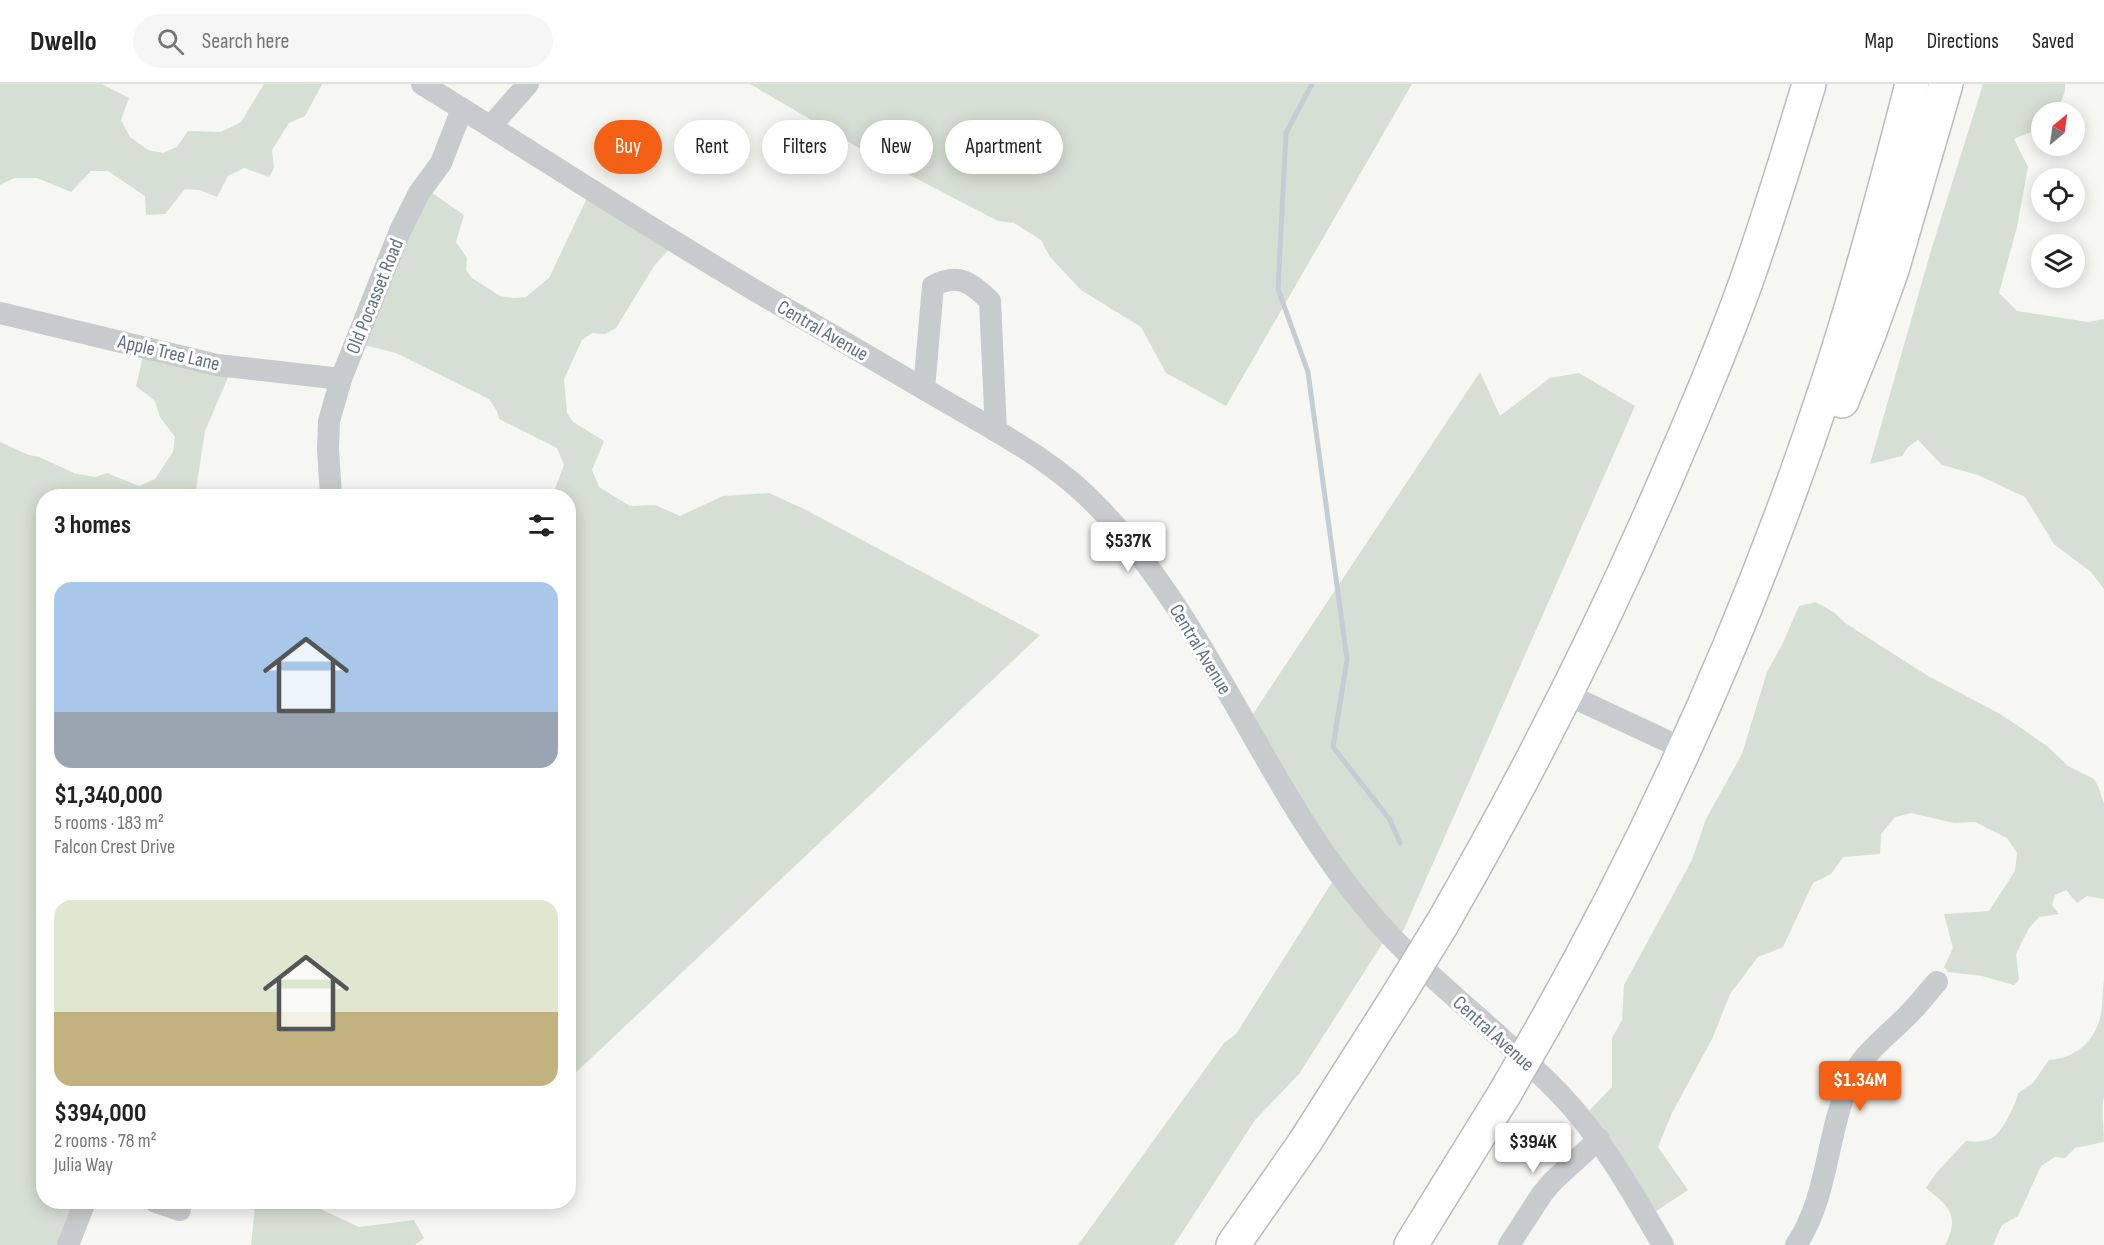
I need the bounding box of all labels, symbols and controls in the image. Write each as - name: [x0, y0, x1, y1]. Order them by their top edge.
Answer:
- search box: [133, 14, 553, 68]
- text: Dwello: [30, 25, 97, 58]
- icon: search: [154, 25, 187, 58]
- text: Search here: [202, 28, 289, 55]
- text: Map: [1864, 29, 1894, 54]
- text: Directions: [1927, 29, 1999, 54]
- text: Saved: [2032, 29, 2074, 54]
- north arrow: [2031, 102, 2085, 156]
- map controls: [2031, 102, 2085, 288]
- chip: Buy: [594, 120, 662, 174]
- chip: Rent: [674, 120, 750, 174]
- chip: Filters: [762, 120, 848, 174]
- chip: New: [860, 120, 933, 174]
- chip: Apartment: [945, 120, 1063, 174]
- button: locate: [2031, 168, 2085, 222]
- button: layers: [2031, 234, 2085, 288]
- street label: Old Pocasset Road: [341, 235, 409, 357]
- street label: Central Avenue: [773, 295, 872, 367]
- street label: Apple Tree Lane: [115, 329, 222, 376]
- icon: filters: [525, 509, 558, 542]
- text: 3 homes: [54, 510, 131, 541]
- pin: $537K: [1086, 522, 1170, 573]
- text: $537K: [1105, 529, 1151, 553]
- street label: Central Avenue: [1164, 600, 1237, 699]
- icon: home: [252, 621, 360, 729]
- text: $1,340,000: [54, 780, 163, 811]
- text: 5 rooms · 183 m²: [54, 811, 164, 835]
- text: Falcon Crest Drive: [54, 835, 175, 859]
- icon: home: [252, 939, 360, 1047]
- street label: Central Avenue: [1448, 991, 1539, 1077]
- pin: $1.34M: [1811, 1061, 1909, 1112]
- text: $1.34M: [1833, 1068, 1887, 1092]
- text: $394,000: [54, 1098, 146, 1129]
- pin: $394K: [1491, 1123, 1575, 1174]
- text: 2 rooms · 78 m²: [54, 1129, 157, 1153]
- text: $394K: [1509, 1130, 1557, 1154]
- text: Julia Way: [54, 1153, 113, 1177]

